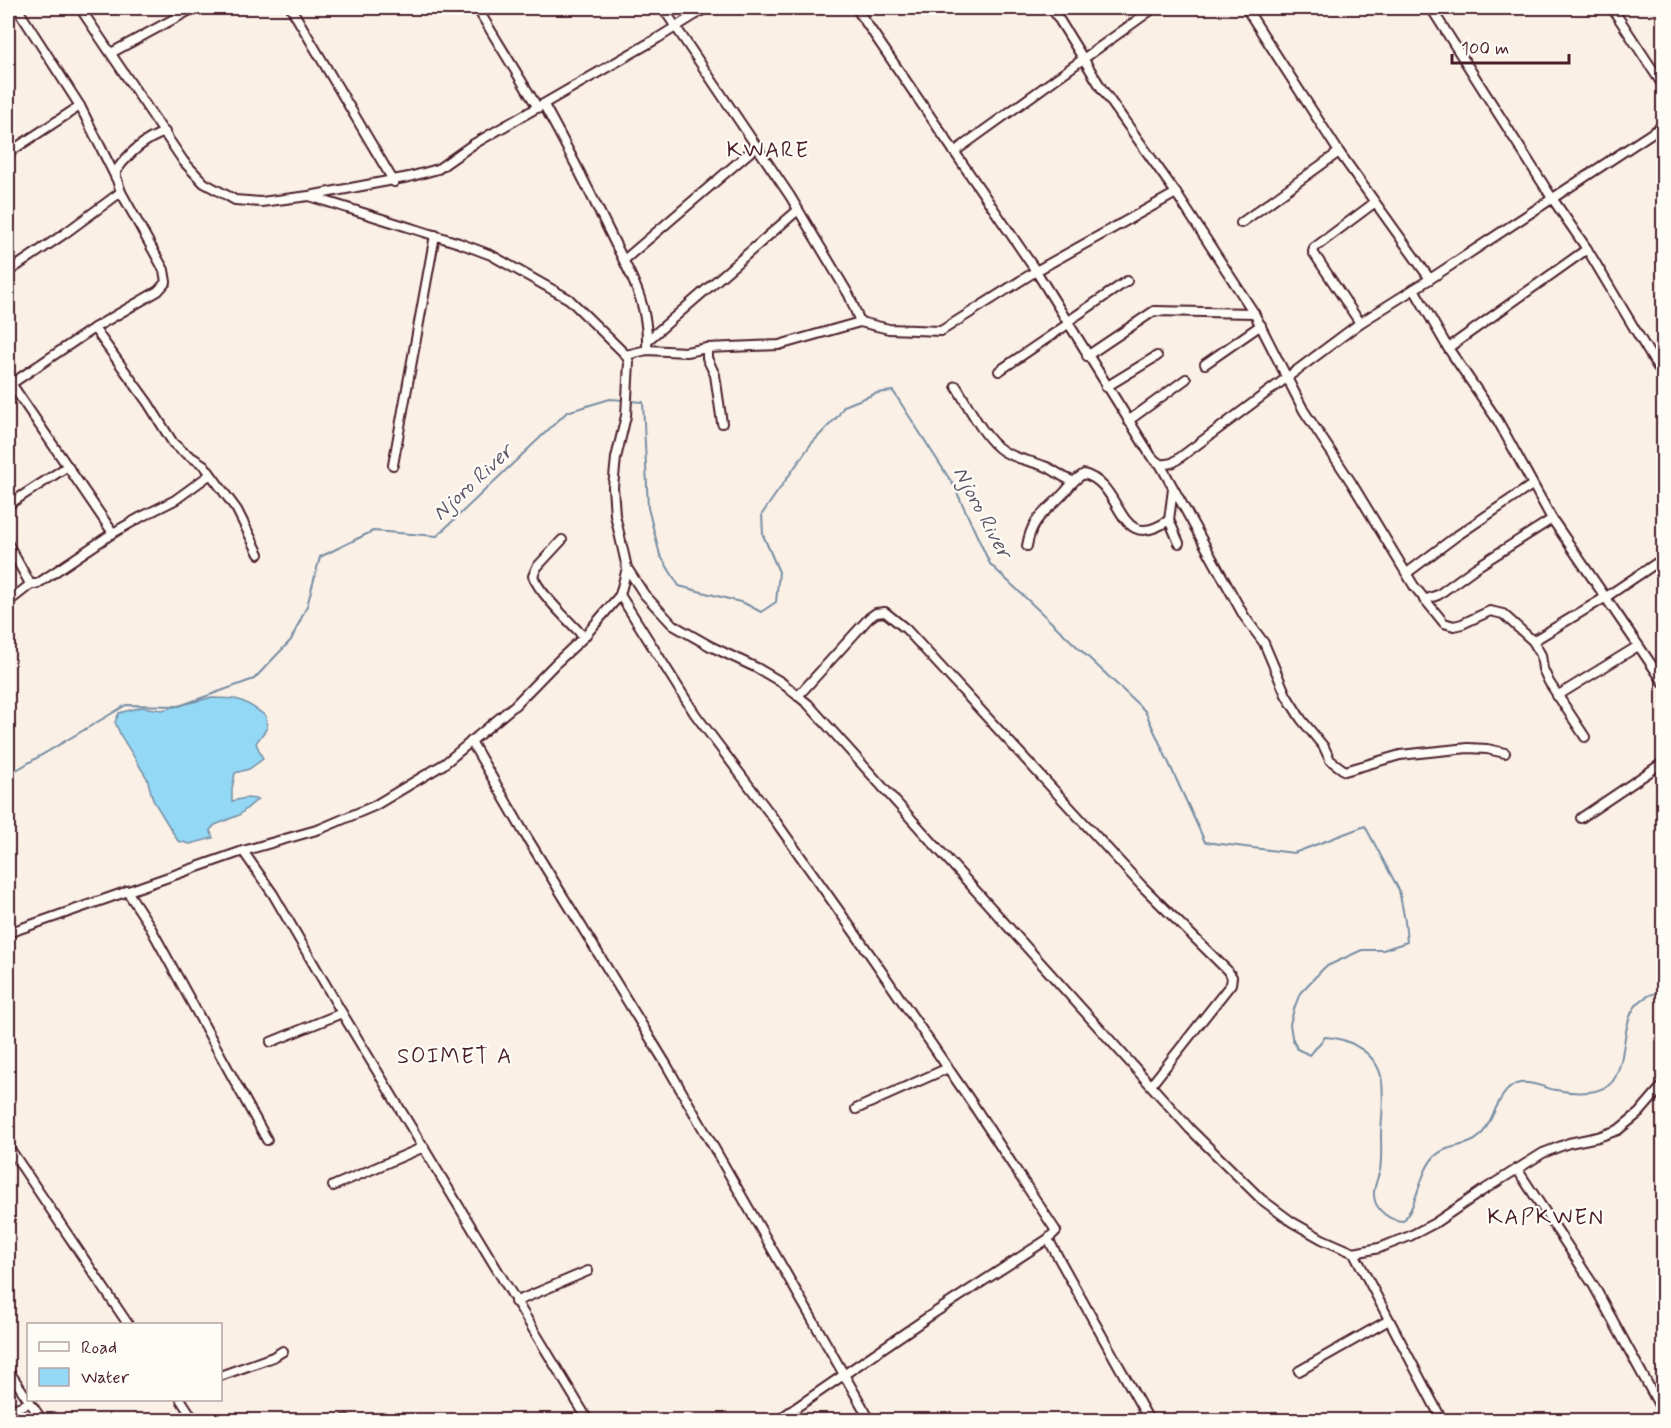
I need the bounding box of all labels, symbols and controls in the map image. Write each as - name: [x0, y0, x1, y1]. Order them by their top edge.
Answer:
- scale bar: [1452, 27, 1569, 65]
- text: 100 m: [1461, 37, 1509, 61]
- district label: KWARE: [726, 137, 810, 165]
- water label: Njoro River: [427, 436, 521, 527]
- water label: Njoro River: [946, 462, 1019, 566]
- district label: SOIMET A: [397, 1043, 513, 1071]
- district label: KAPKWEN: [1487, 1204, 1605, 1232]
- legend: [27, 1323, 222, 1401]
- text: Road: [81, 1336, 117, 1360]
- text: Water: [81, 1366, 130, 1390]

